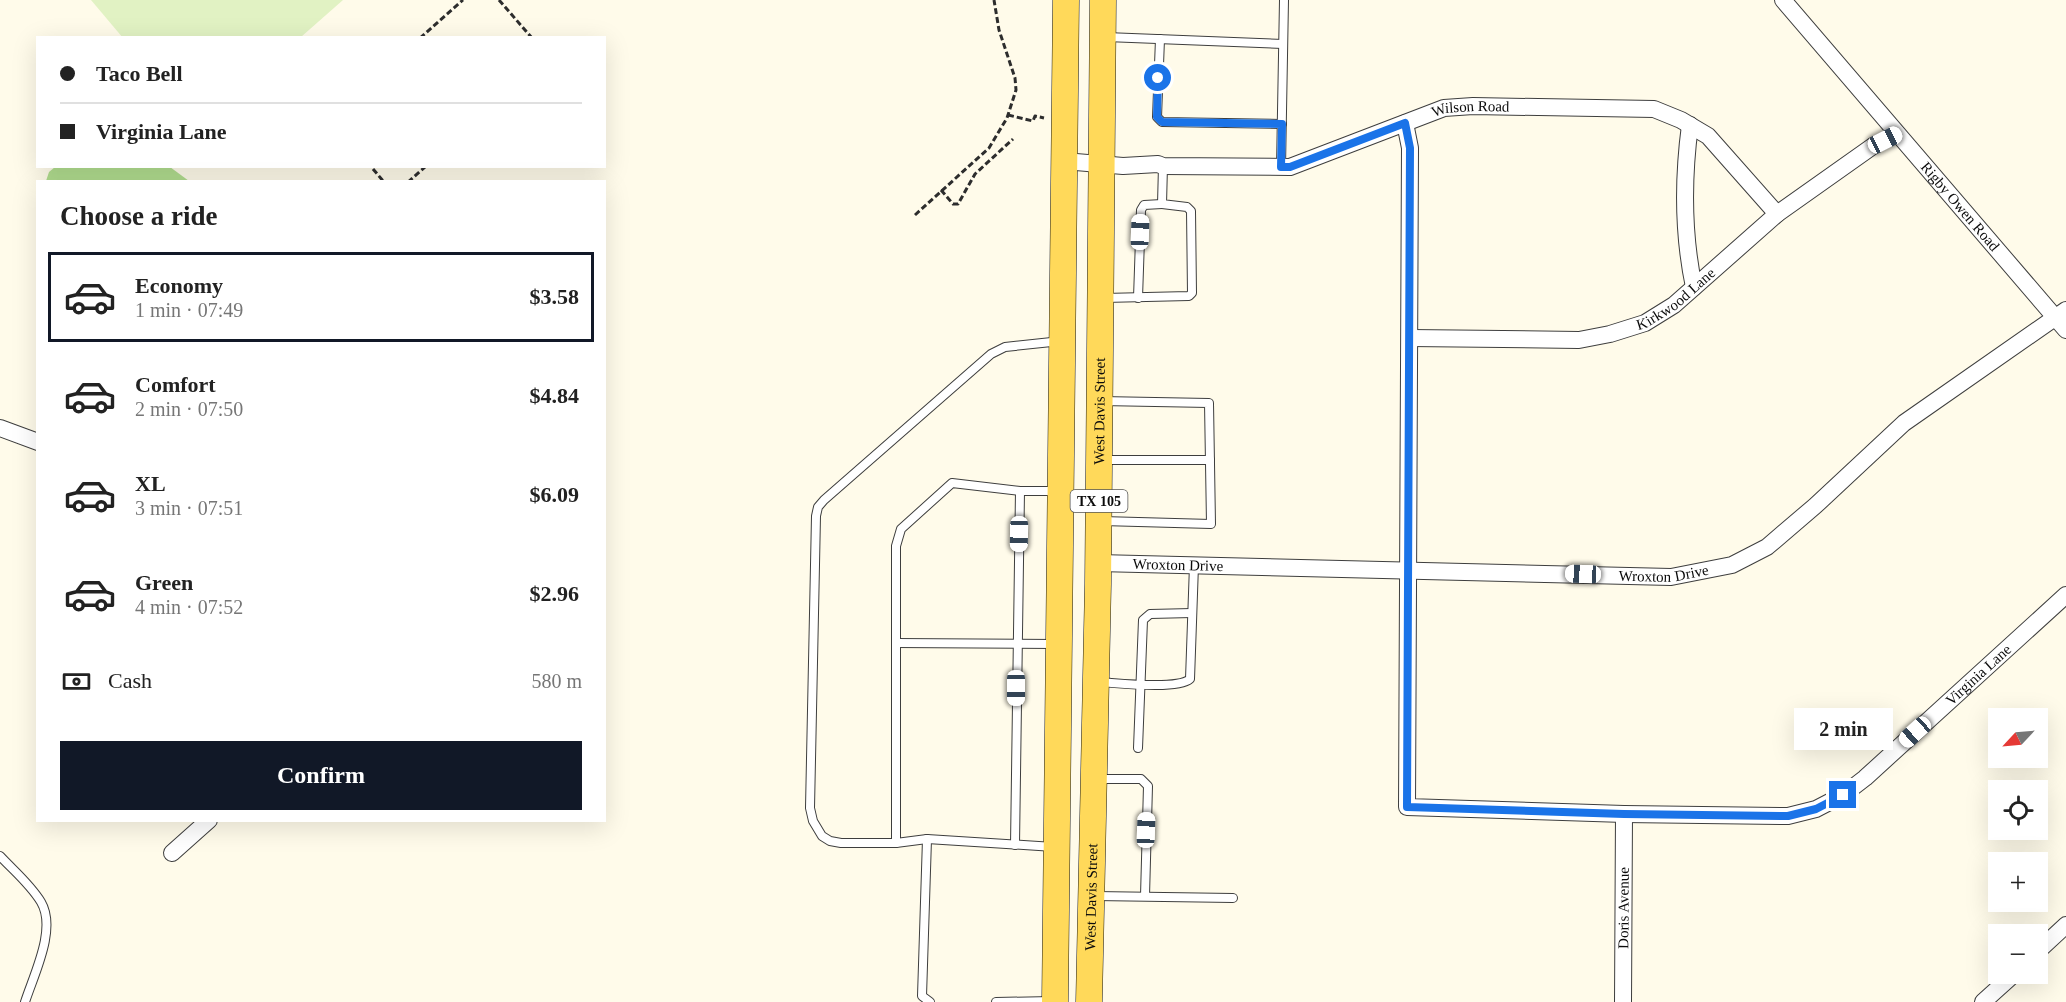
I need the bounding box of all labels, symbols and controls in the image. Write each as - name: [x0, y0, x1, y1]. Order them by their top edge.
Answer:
- text: Taco Bell: [96, 61, 183, 86]
- route start: [1144, 64, 1171, 91]
- street label: Wilson Road: [1429, 98, 1510, 120]
- text: Virginia Lane: [96, 119, 227, 144]
- car: [1865, 124, 1905, 156]
- street label: Rigby Owen Road: [1918, 159, 2003, 254]
- text: Choose a ride: [60, 201, 218, 231]
- car: [1130, 214, 1150, 250]
- street label: Kirkwood Lane: [1634, 264, 1718, 333]
- icon: car: [63, 270, 117, 324]
- text: Economy: [135, 273, 223, 298]
- text: $3.58: [530, 284, 579, 309]
- text: 1 min · 07:49: [135, 299, 243, 321]
- street label: West Davis Street: [1091, 357, 1108, 465]
- icon: car: [63, 369, 117, 423]
- text: Comfort: [135, 372, 216, 397]
- text: $4.84: [530, 383, 579, 408]
- text: 2 min · 07:50: [135, 398, 243, 420]
- icon: car: [63, 468, 117, 522]
- text: XL: [135, 471, 166, 496]
- text: $6.09: [530, 482, 579, 507]
- road number: TX 105: [1070, 490, 1128, 512]
- text: 3 min · 07:51: [135, 497, 243, 519]
- car: [1010, 516, 1028, 552]
- street label: Wroxton Drive: [1132, 556, 1224, 574]
- street label: Wroxton Drive: [1618, 562, 1710, 585]
- car: [1565, 564, 1601, 584]
- icon: car: [63, 567, 117, 621]
- text: Green: [135, 570, 193, 595]
- text: $2.96: [530, 581, 579, 606]
- text: 4 min · 07:52: [135, 596, 243, 618]
- street label: Virginia Lane: [1942, 641, 2015, 709]
- icon: cash: [60, 665, 93, 698]
- text: Cash: [108, 668, 152, 693]
- text: 580 m: [531, 670, 582, 692]
- car: [1007, 670, 1025, 706]
- callout: 2 min: [1794, 708, 1892, 750]
- north arrow: [1988, 708, 2048, 768]
- map controls: [1988, 708, 2048, 984]
- car: [1896, 713, 1934, 751]
- text: 2 min: [1819, 718, 1868, 740]
- button: Confirm: [60, 741, 582, 810]
- button: locate: [1988, 780, 2048, 840]
- route end: [1829, 781, 1856, 808]
- car: [1136, 812, 1156, 848]
- street label: West Davis Street: [1082, 842, 1100, 951]
- button: +: [1988, 852, 2048, 912]
- street label: Doris Avenue: [1615, 867, 1632, 949]
- button: −: [1988, 924, 2048, 984]

